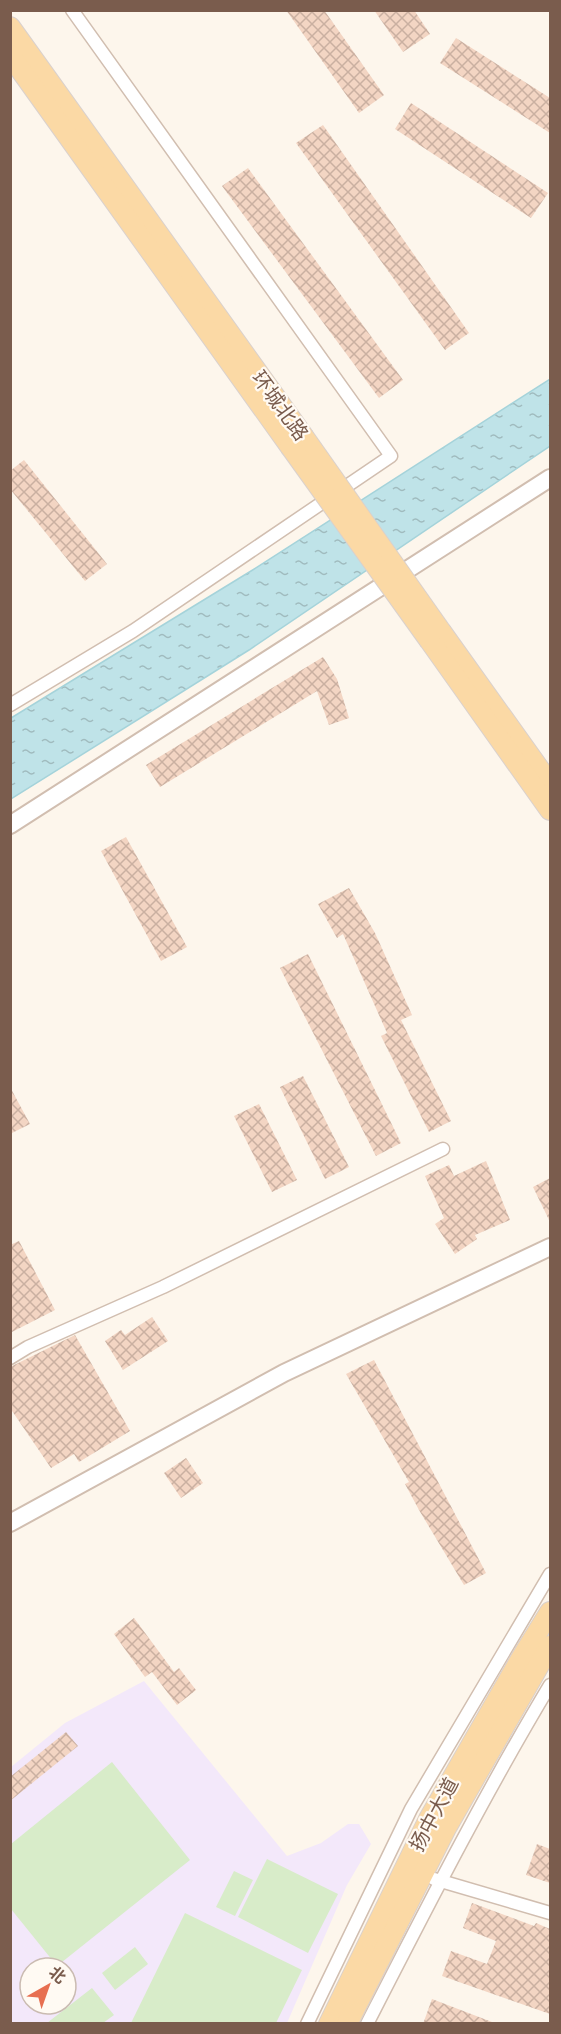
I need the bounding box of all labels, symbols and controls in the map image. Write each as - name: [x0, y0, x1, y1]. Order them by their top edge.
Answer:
- street label: 环城北路: [248, 366, 314, 444]
- street label: 扬中大道: [404, 1773, 462, 1855]
- north arrow: [18, 1956, 78, 2016]
- text: 北: [46, 1962, 70, 1987]

